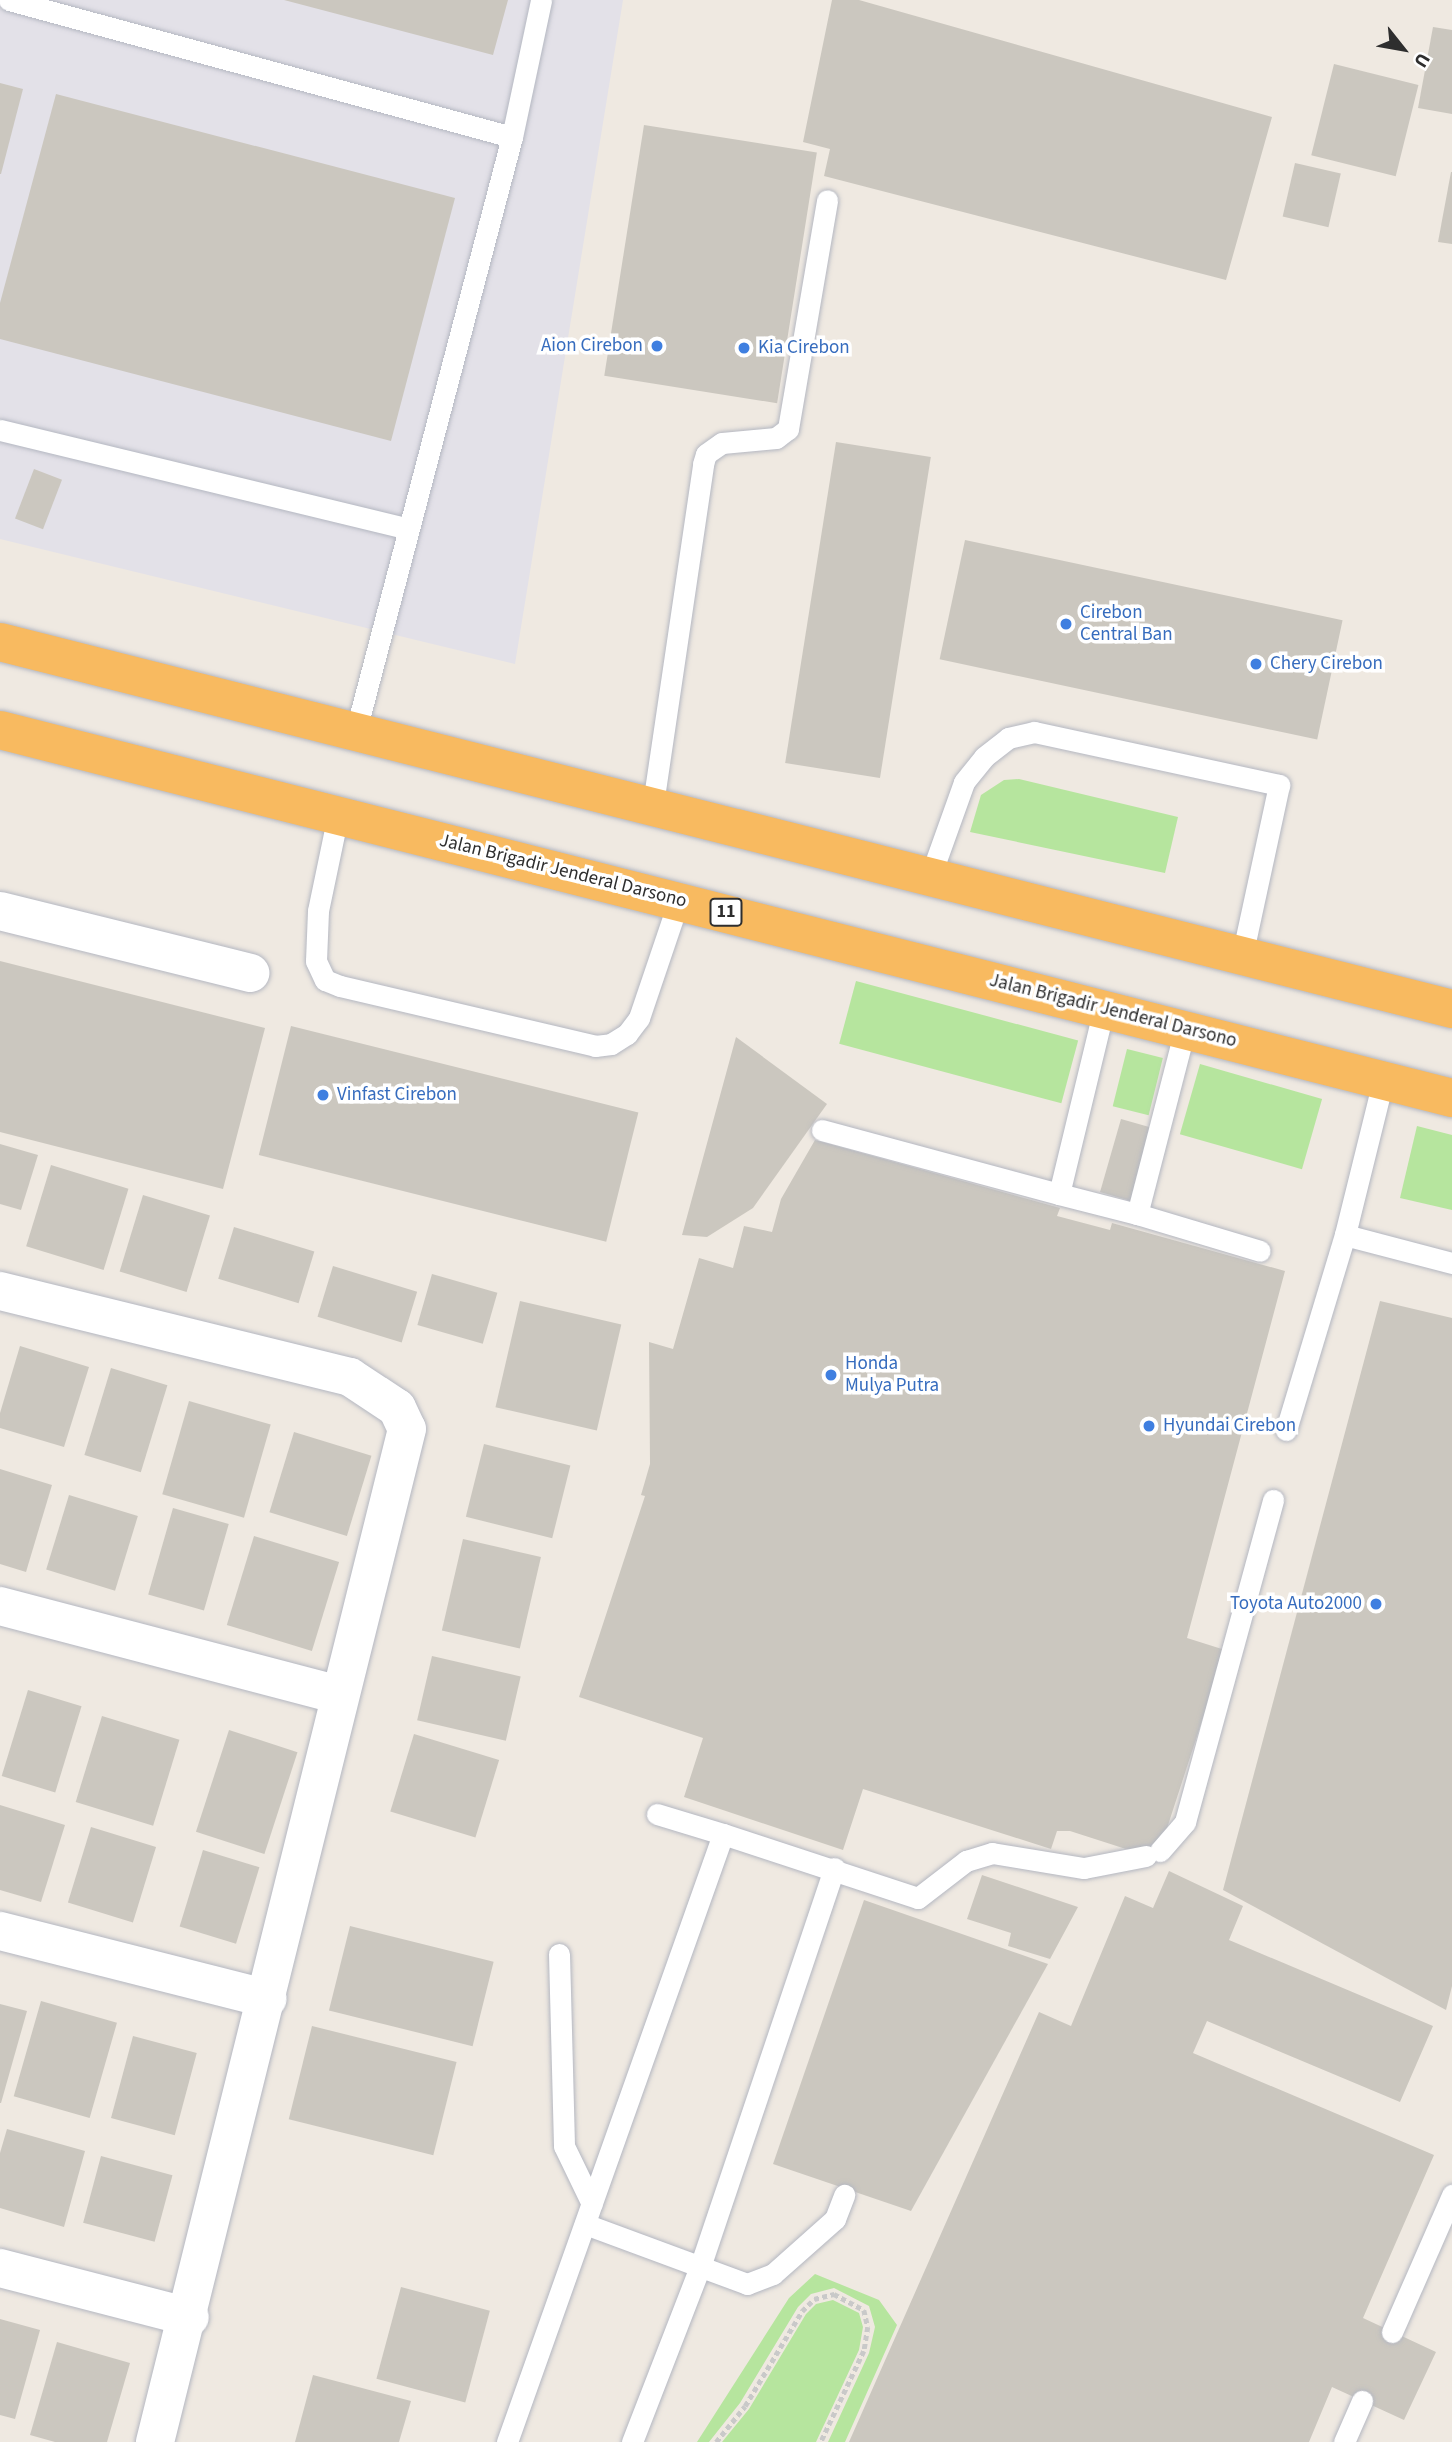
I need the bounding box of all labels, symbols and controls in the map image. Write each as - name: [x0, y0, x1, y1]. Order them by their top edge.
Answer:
- north arrow: [1368, 14, 1438, 84]
- text: U: [1407, 48, 1436, 72]
- place label: Aion Cirebon: [541, 335, 643, 357]
- place label: Kia Cirebon: [758, 337, 850, 359]
- marker: Aion Cirebon: [649, 338, 665, 354]
- marker: Kia Cirebon: [736, 340, 752, 356]
- place label: Cirebon Central Ban: [1080, 602, 1173, 646]
- marker: Cirebon Central Ban: [1058, 616, 1074, 632]
- place label: Chery Cirebon: [1270, 653, 1383, 675]
- marker: Chery Cirebon: [1248, 656, 1264, 672]
- street label: Jalan Brigadir Jenderal Darsono: [437, 829, 689, 913]
- road number: 11: [708, 897, 744, 926]
- street label: Jalan Brigadir Jenderal Darsono: [987, 969, 1239, 1053]
- place label: Vinfast Cirebon: [337, 1084, 457, 1106]
- marker: Vinfast Cirebon: [315, 1087, 331, 1103]
- place label: Honda Mulya Putra: [845, 1353, 939, 1397]
- marker: Honda Mulya Putra: [823, 1367, 839, 1383]
- place label: Hyundai Cirebon: [1163, 1415, 1296, 1437]
- marker: Hyundai Cirebon: [1141, 1418, 1157, 1434]
- place label: Toyota Auto2000: [1230, 1593, 1362, 1615]
- marker: Toyota Auto2000: [1368, 1596, 1384, 1612]

